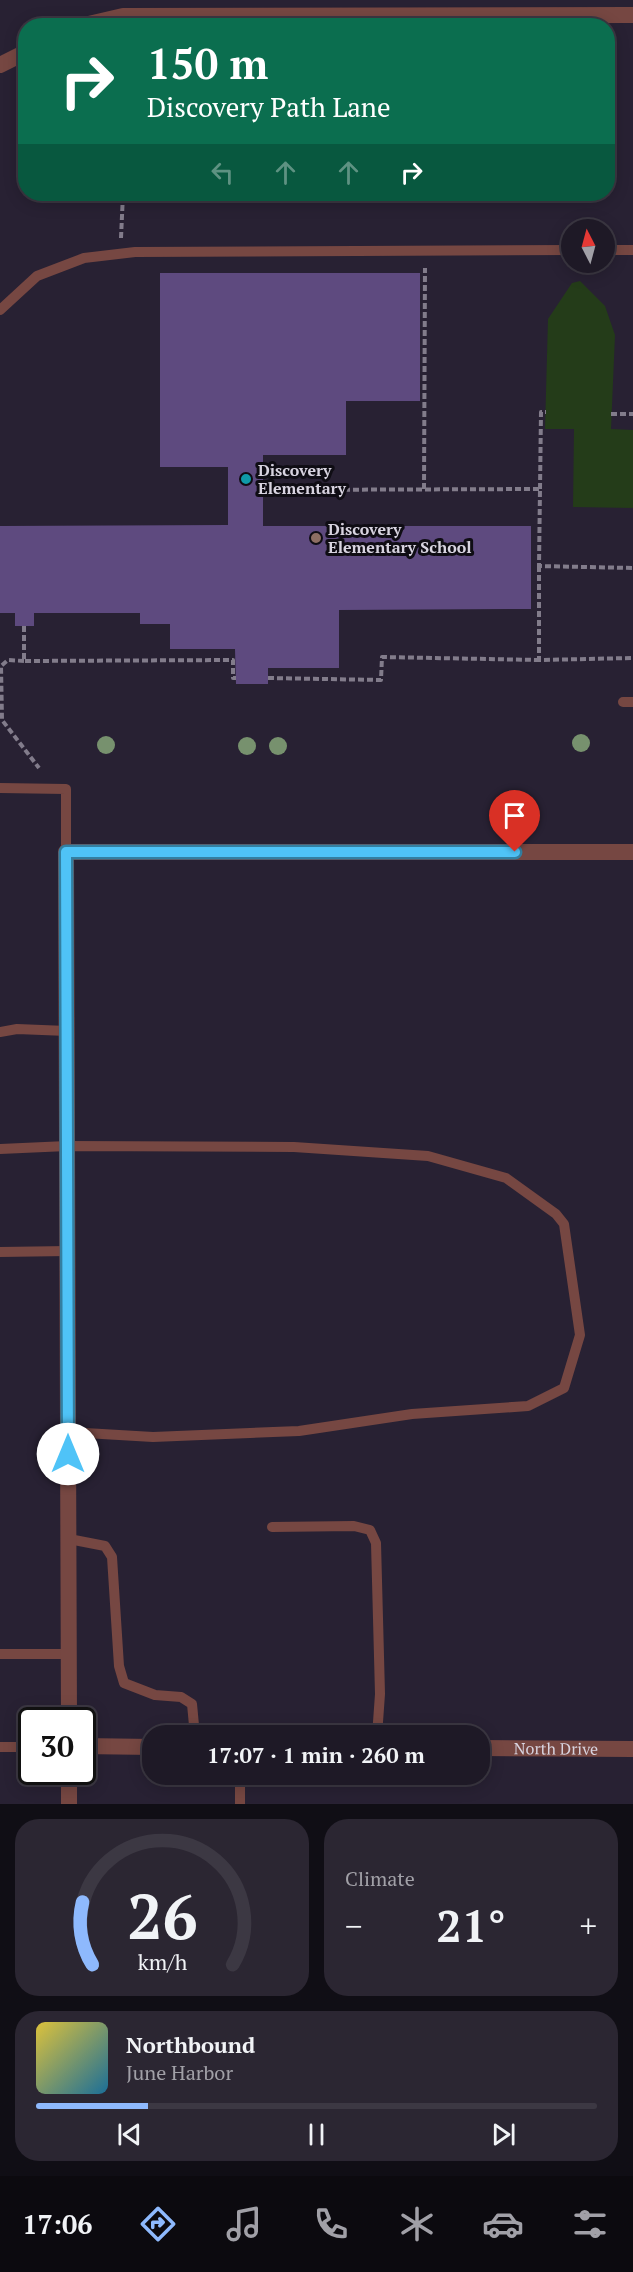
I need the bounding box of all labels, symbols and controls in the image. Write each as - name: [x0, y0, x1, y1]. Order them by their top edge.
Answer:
- text: 150 m: [147, 35, 268, 91]
- icon: right: [48, 42, 126, 120]
- text: Discovery Path Lane: [147, 89, 391, 125]
- icon: left: [206, 156, 239, 189]
- icon: ahead: [269, 156, 302, 189]
- icon: ahead: [332, 156, 365, 189]
- icon: right: [395, 156, 428, 189]
- north arrow: [561, 219, 615, 273]
- map controls: [561, 219, 615, 273]
- place label: Discovery Elementary: [258, 459, 347, 499]
- marker: Discovery Elementary: [239, 472, 253, 486]
- place label: Discovery Elementary School: [328, 518, 472, 558]
- marker: Discovery Elementary School: [309, 531, 323, 545]
- pin: [489, 790, 540, 852]
- icon: arrive: [498, 799, 531, 832]
- position arrow: [36, 1422, 100, 1486]
- speed limit sign: 30: [18, 1707, 96, 1785]
- street label: North Drive: [514, 1737, 598, 1760]
- text: 17:07 · 1 min · 260 m: [207, 1740, 425, 1769]
- text: Climate: [345, 1865, 415, 1892]
- text: 26: [127, 1874, 197, 1957]
- text: 21°: [436, 1895, 506, 1955]
- text: −: [345, 1904, 363, 1947]
- text: +: [579, 1904, 597, 1947]
- text: km/h: [137, 1948, 187, 1976]
- text: Northbound: [126, 2030, 255, 2059]
- text: June Harbor: [126, 2059, 233, 2086]
- icon: previous: [113, 2118, 146, 2151]
- icon: pause: [300, 2118, 333, 2151]
- icon: next: [487, 2118, 520, 2151]
- icon: directions: [137, 2203, 179, 2245]
- icon: music: [223, 2203, 265, 2245]
- icon: phone: [310, 2203, 352, 2245]
- icon: climate: [396, 2203, 438, 2245]
- icon: car: [482, 2203, 524, 2245]
- icon: filters: [569, 2203, 611, 2245]
- text: 17:06: [22, 2206, 92, 2242]

